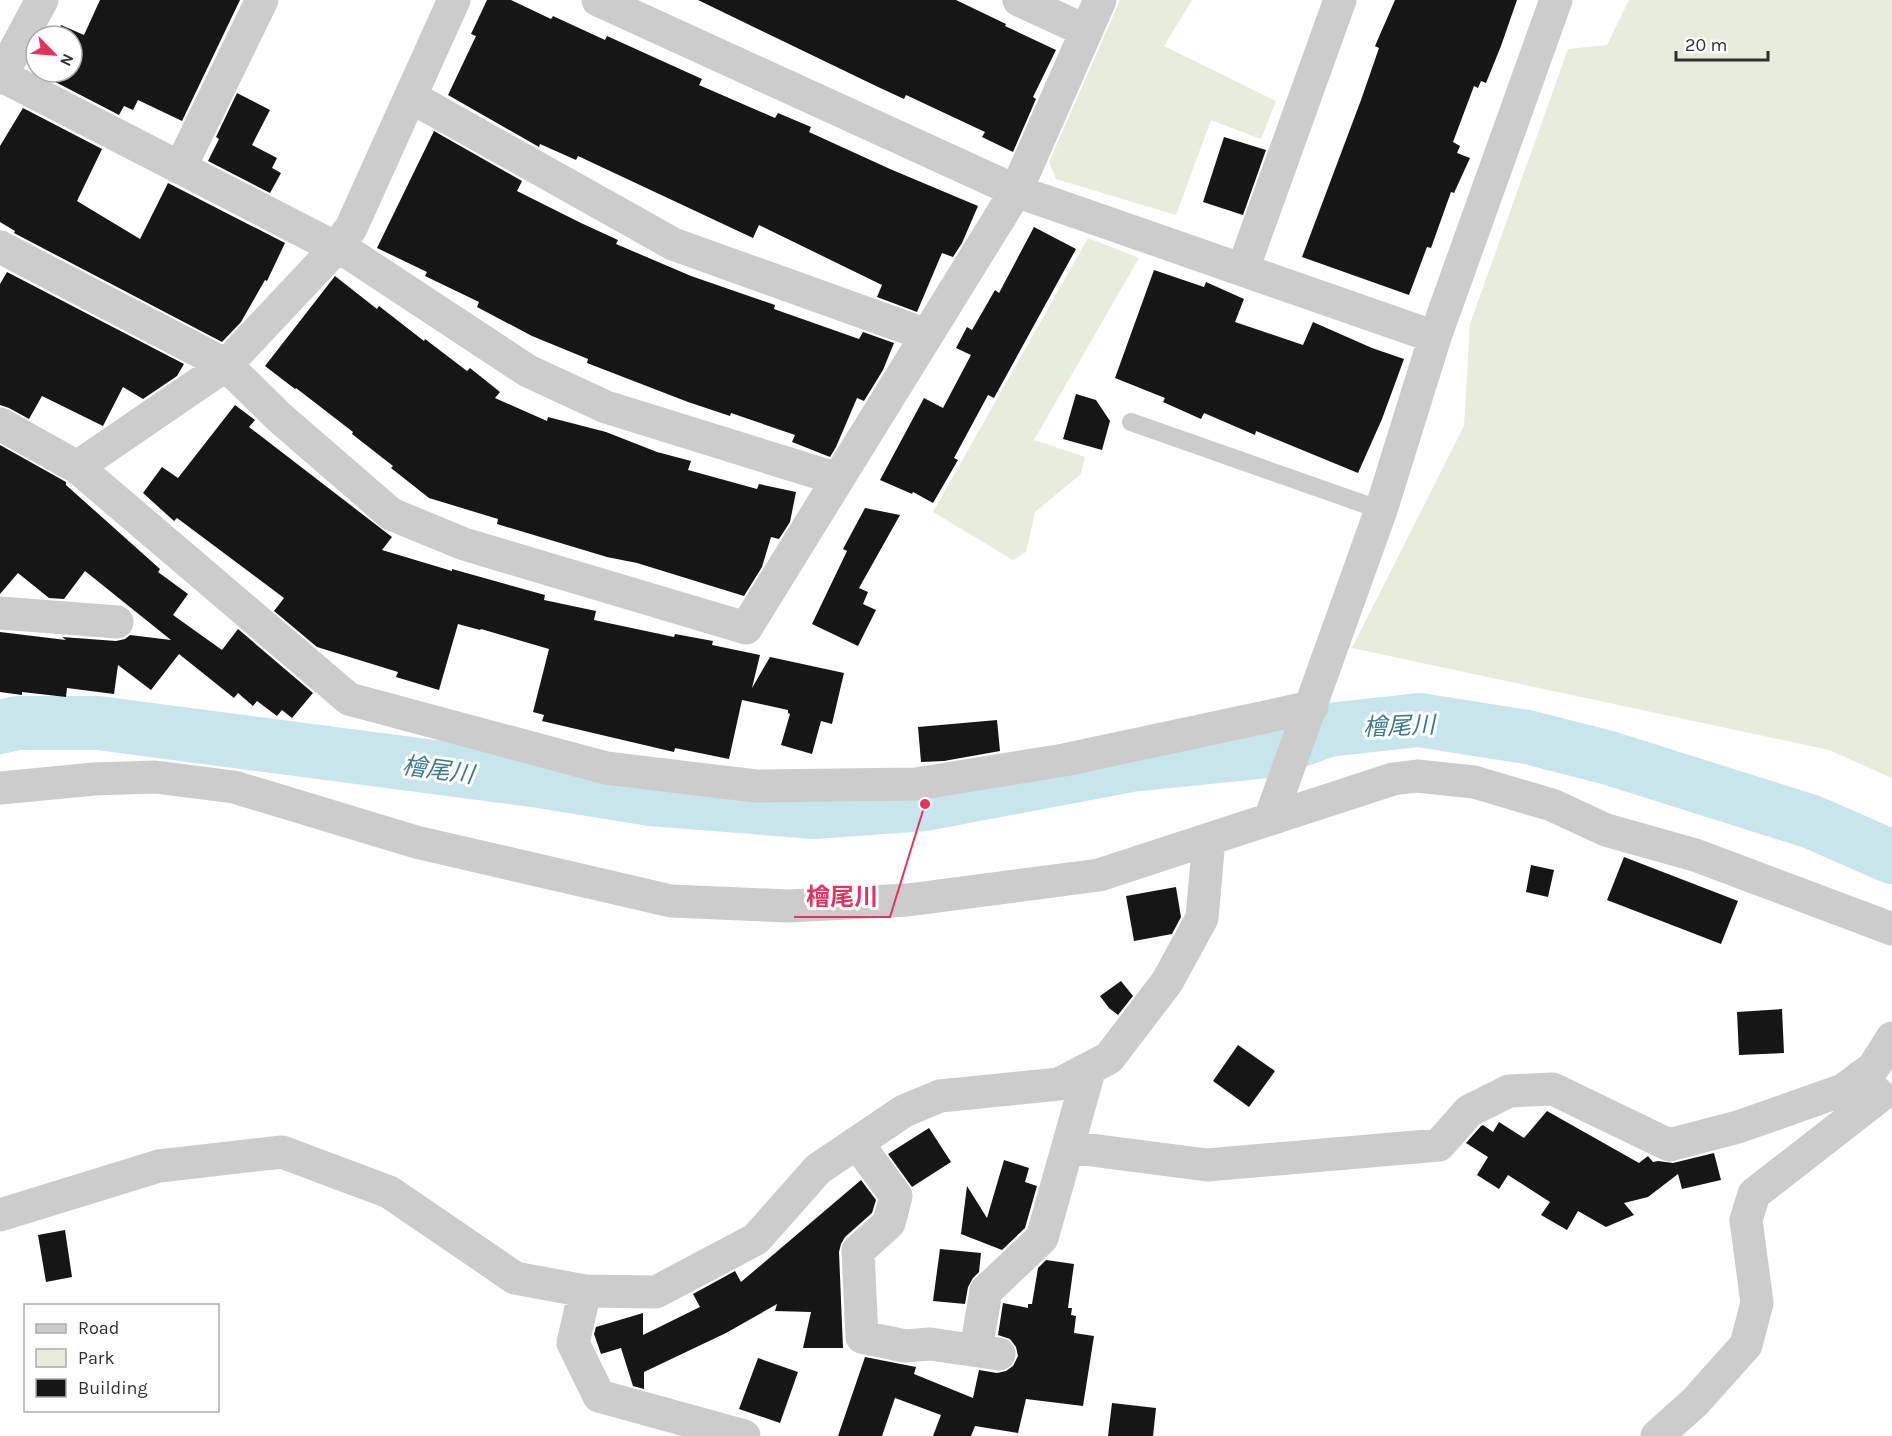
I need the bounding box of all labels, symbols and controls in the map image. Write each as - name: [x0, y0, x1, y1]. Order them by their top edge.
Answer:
- north arrow: [24, 24, 84, 84]
- scale bar: [1676, 24, 1768, 62]
- text: 20 m: [1685, 34, 1727, 56]
- text: N: [56, 51, 78, 69]
- water label: 檜尾川: [1363, 711, 1438, 741]
- water label: 檜尾川: [400, 751, 479, 789]
- callout: 檜尾川: [794, 875, 890, 917]
- text: 檜尾川: [806, 883, 878, 911]
- legend: [24, 1304, 219, 1412]
- text: Road: [78, 1317, 119, 1339]
- text: Park: [78, 1347, 115, 1369]
- text: Building: [78, 1377, 148, 1399]

